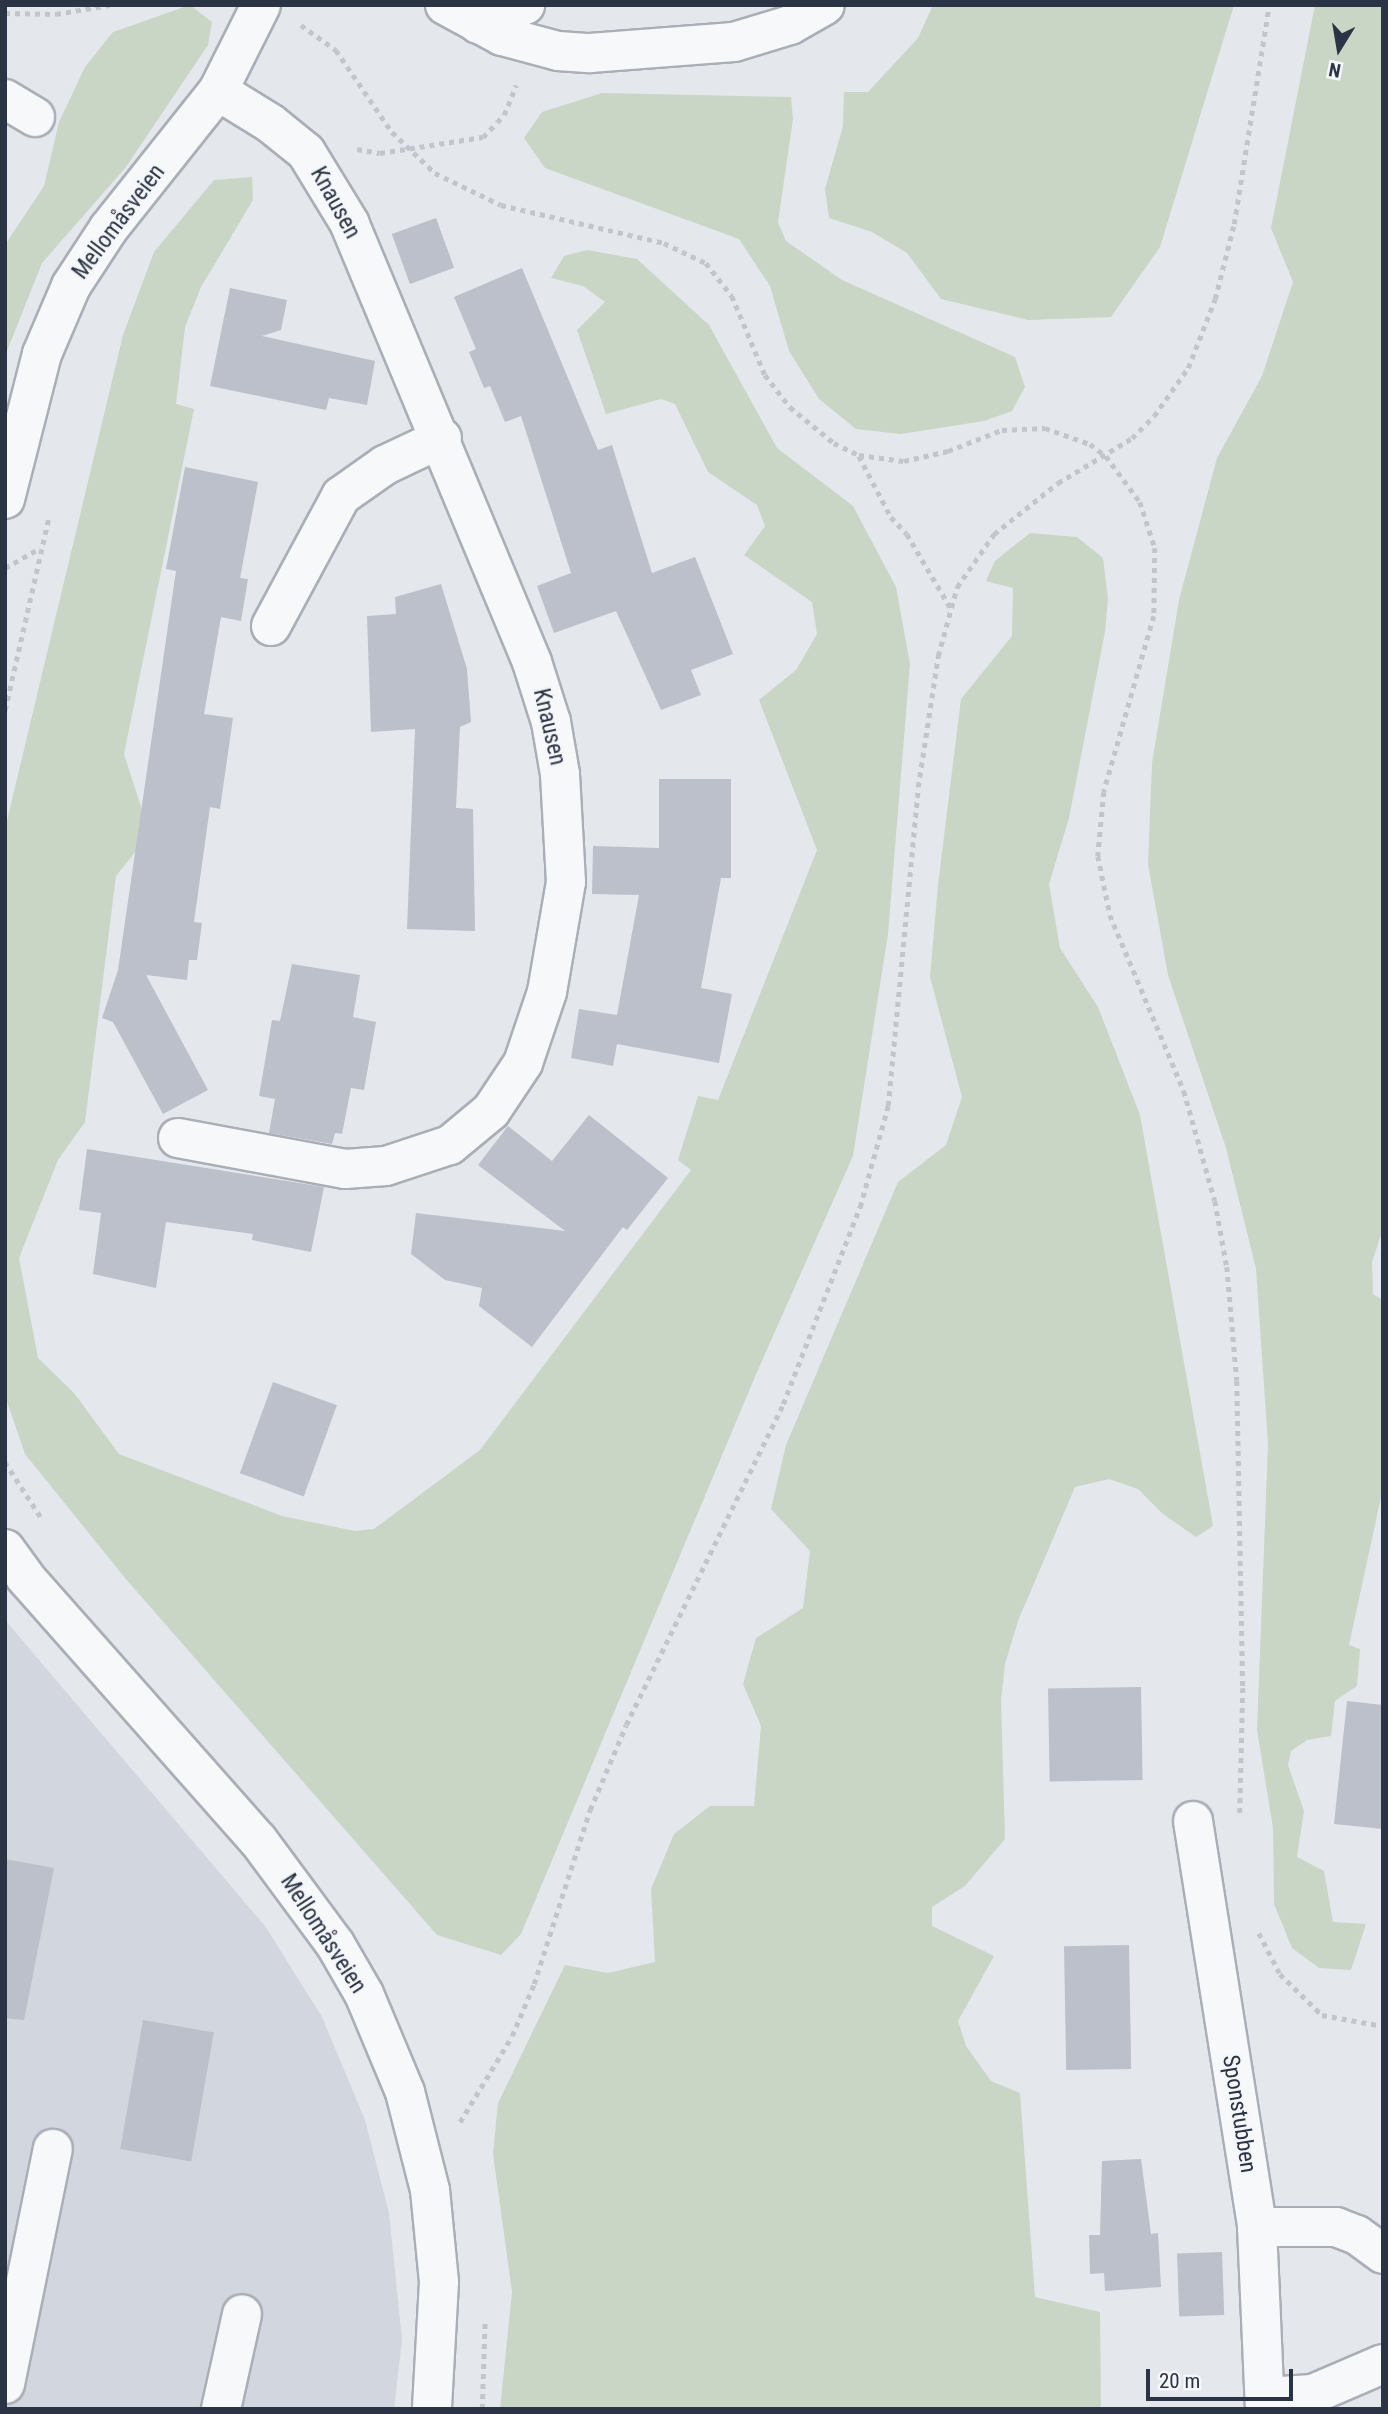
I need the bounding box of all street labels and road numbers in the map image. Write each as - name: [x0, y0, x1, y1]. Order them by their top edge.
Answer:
- street label: Mellomåsveien: [67, 159, 171, 285]
- street label: Knausen: [304, 162, 366, 244]
- street label: Knausen: [527, 686, 571, 768]
- street label: Mellomåsveien: [274, 1869, 372, 1999]
- street label: Sponstubben: [1216, 2053, 1262, 2175]

